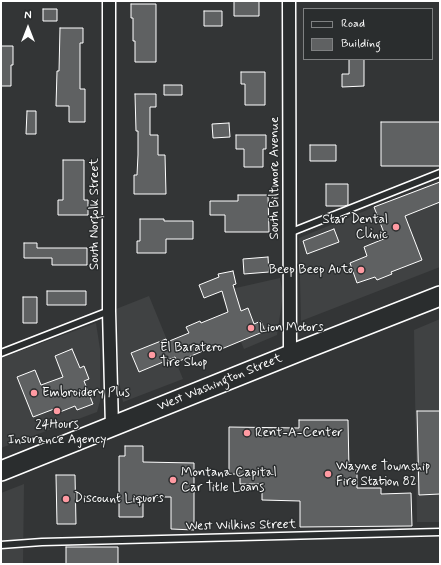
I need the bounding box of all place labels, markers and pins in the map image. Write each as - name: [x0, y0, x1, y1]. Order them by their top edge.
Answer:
- place label: Star Dental Clinic: [323, 212, 388, 243]
- marker: Star Dental Clinic: [391, 222, 401, 232]
- place label: Beep Beep Auto: [269, 262, 353, 278]
- marker: Beep Beep Auto: [356, 265, 366, 275]
- place label: Lion Motors: [259, 320, 323, 336]
- marker: Lion Motors: [246, 323, 256, 333]
- place label: El Baratero Tire Shop: [160, 340, 222, 371]
- marker: El Baratero Tire Shop: [147, 350, 157, 360]
- place label: Embroidery Plus: [42, 385, 130, 401]
- marker: Embroidery Plus: [29, 388, 39, 398]
- marker: 24Hours Insurance Agency: [52, 406, 62, 416]
- place label: 24Hours Insurance Agency: [8, 417, 106, 448]
- place label: Rent-A-Center: [255, 425, 343, 441]
- marker: Rent-A-Center: [242, 428, 252, 438]
- place label: Wayne Township Fire Station 82: [336, 459, 430, 490]
- place label: Montana Capital Car Title Loans: [181, 465, 277, 496]
- marker: Wayne Township Fire Station 82: [323, 469, 333, 479]
- marker: Montana Capital Car Title Loans: [168, 475, 178, 485]
- place label: Discount Liquors: [74, 491, 164, 507]
- marker: Discount Liquors: [61, 494, 71, 504]

